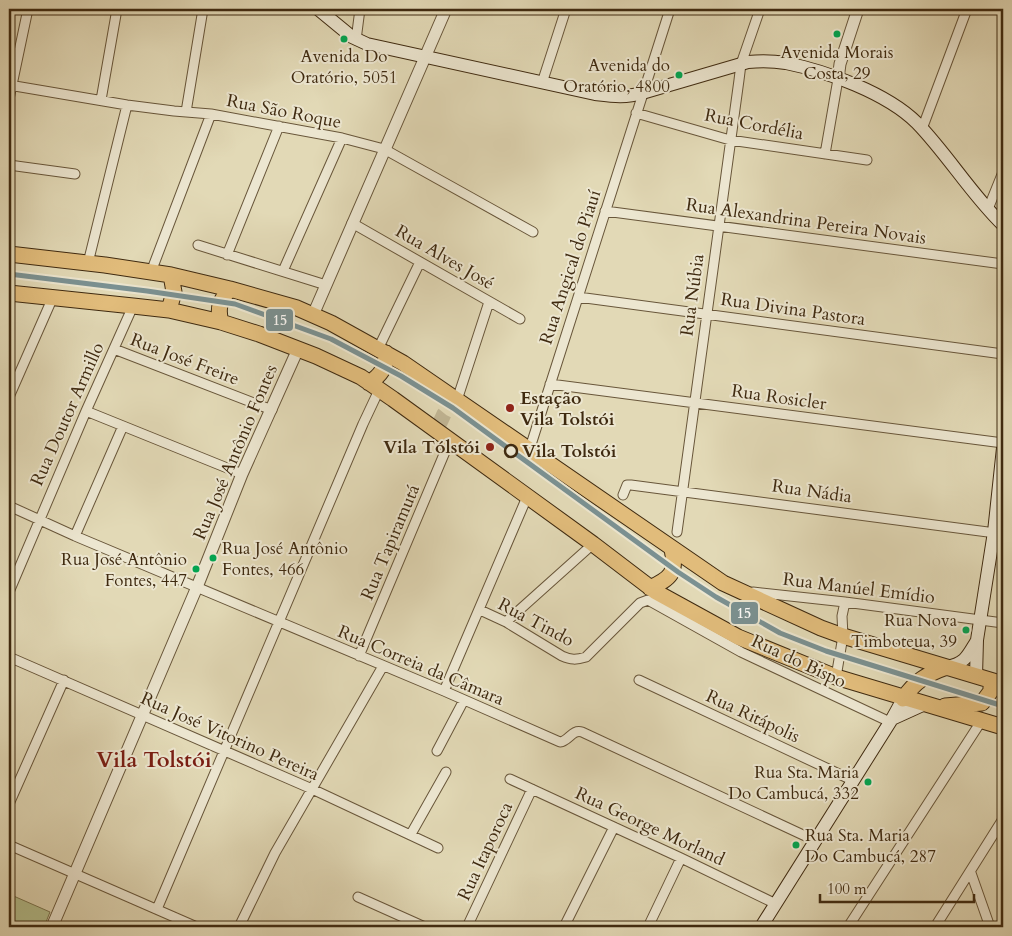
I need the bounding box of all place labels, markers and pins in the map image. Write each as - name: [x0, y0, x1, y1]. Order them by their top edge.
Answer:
- marker: Avenida Morais Costa, 29: [832, 29, 842, 39]
- marker: Avenida Do Oratório, 5051: [339, 34, 349, 44]
- place label: Avenida Morais Costa, 29: [780, 41, 894, 85]
- place label: Avenida Do Oratório, 5051: [291, 45, 397, 89]
- place label: Avenida do Oratório, 4800: [563, 54, 670, 98]
- marker: Avenida do Oratório, 4800: [674, 70, 684, 80]
- place label: Estação Vila Tolstói: [520, 386, 615, 432]
- marker: Estação Vila Tolstói: [504, 402, 516, 414]
- place label: Vila Tólstói: [383, 435, 480, 460]
- place label: Vila Tolstói: [522, 439, 617, 464]
- marker: Vila Tólstói: [484, 441, 496, 453]
- marker: Vila Tolstói: [504, 444, 518, 458]
- place label: Rua José Antônio Fontes, 466: [222, 537, 348, 581]
- place label: Rua José Antônio Fontes, 447: [61, 548, 187, 592]
- marker: Rua José Antônio Fontes, 466: [208, 553, 218, 563]
- marker: Rua José Antônio Fontes, 447: [191, 564, 201, 574]
- place label: Rua Nova Timboteua, 39: [851, 609, 958, 653]
- marker: Rua Nova Timboteua, 39: [961, 625, 971, 635]
- place label: Rua Sta. Maria Do Cambucá, 332: [728, 761, 860, 805]
- marker: Rua Sta. Maria Do Cambucá, 332: [863, 777, 873, 787]
- place label: Rua Sta. Maria Do Cambucá, 287: [805, 824, 936, 868]
- marker: Rua Sta. Maria Do Cambucá, 287: [791, 840, 801, 850]

